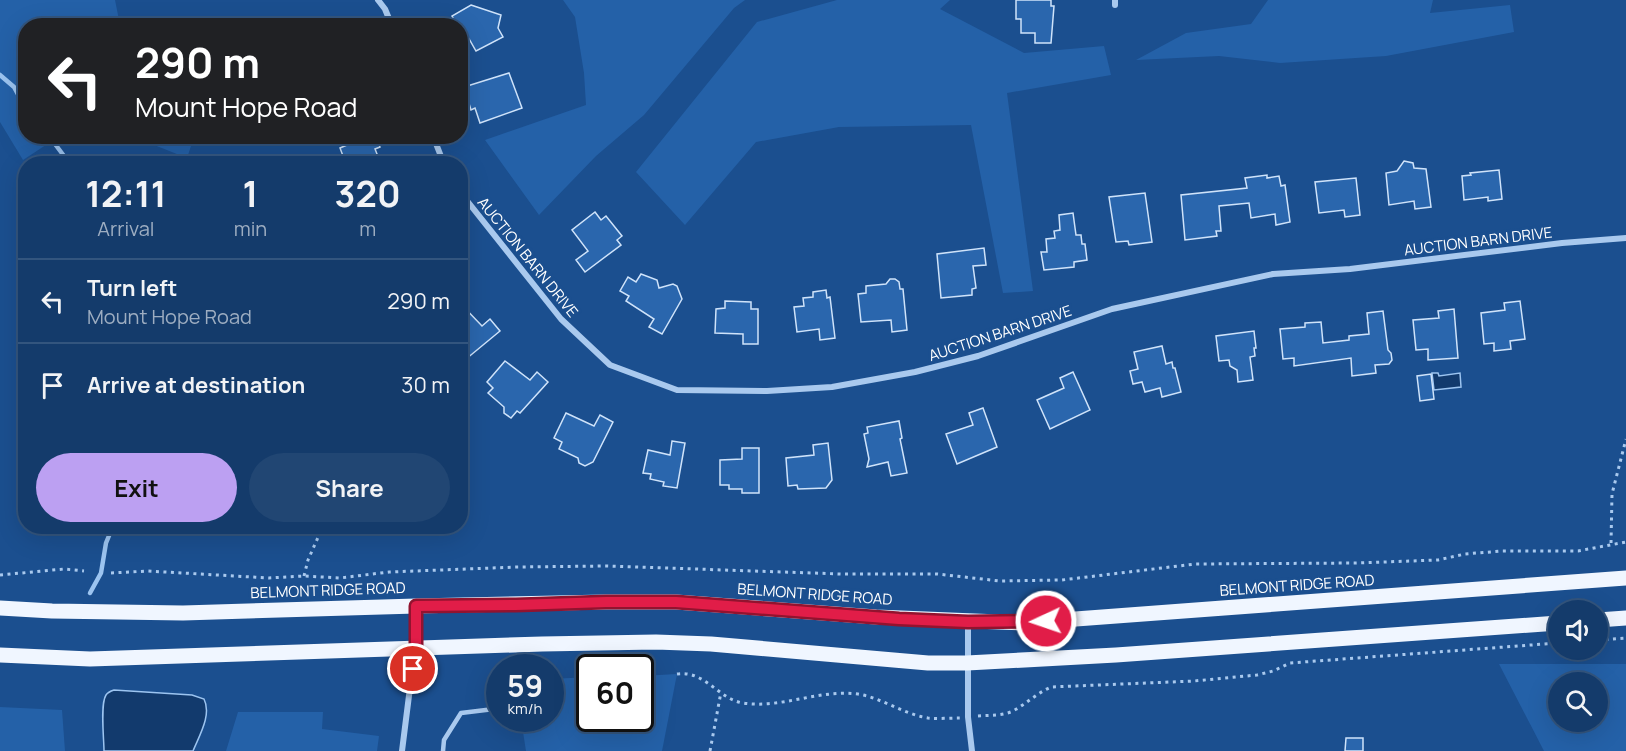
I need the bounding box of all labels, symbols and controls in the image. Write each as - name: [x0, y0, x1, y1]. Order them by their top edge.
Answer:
- text: 290 m: [135, 33, 260, 91]
- icon: left: [36, 42, 114, 120]
- text: Mount Hope Road: [135, 88, 358, 125]
- text: 12:11: [85, 169, 166, 218]
- text: 1: [243, 169, 258, 218]
- text: 320: [335, 169, 401, 218]
- street label: AUCTION BARN DRIVE: [473, 192, 583, 322]
- text: Arrival: [97, 215, 154, 242]
- text: min: [234, 215, 267, 242]
- text: m: [359, 215, 376, 242]
- street label: AUCTION BARN DRIVE: [1403, 221, 1553, 261]
- text: Turn left: [87, 273, 177, 303]
- icon: left: [36, 285, 69, 318]
- text: 290 m: [387, 286, 450, 316]
- street label: AUCTION BARN DRIVE: [926, 300, 1074, 366]
- text: Mount Hope Road: [87, 303, 252, 330]
- icon: arrive: [36, 369, 69, 402]
- text: Arrive at destination: [87, 370, 305, 400]
- text: 30 m: [401, 370, 450, 400]
- button: Exit: [36, 453, 237, 522]
- button: Share: [249, 453, 450, 522]
- street label: BELMONT RIDGE ROAD: [1219, 569, 1375, 601]
- street label: BELMONT RIDGE ROAD: [250, 577, 406, 603]
- street label: BELMONT RIDGE ROAD: [737, 578, 893, 610]
- position arrow: [1014, 589, 1078, 653]
- map controls: [1548, 600, 1608, 732]
- button: sound: [1548, 600, 1608, 660]
- pin: [387, 643, 438, 694]
- icon: arrive: [396, 652, 429, 685]
- speed limit sign: 60: [576, 654, 654, 732]
- text: 59: [507, 665, 543, 706]
- button: search: [1548, 672, 1608, 732]
- text: km/h: [508, 698, 542, 719]

